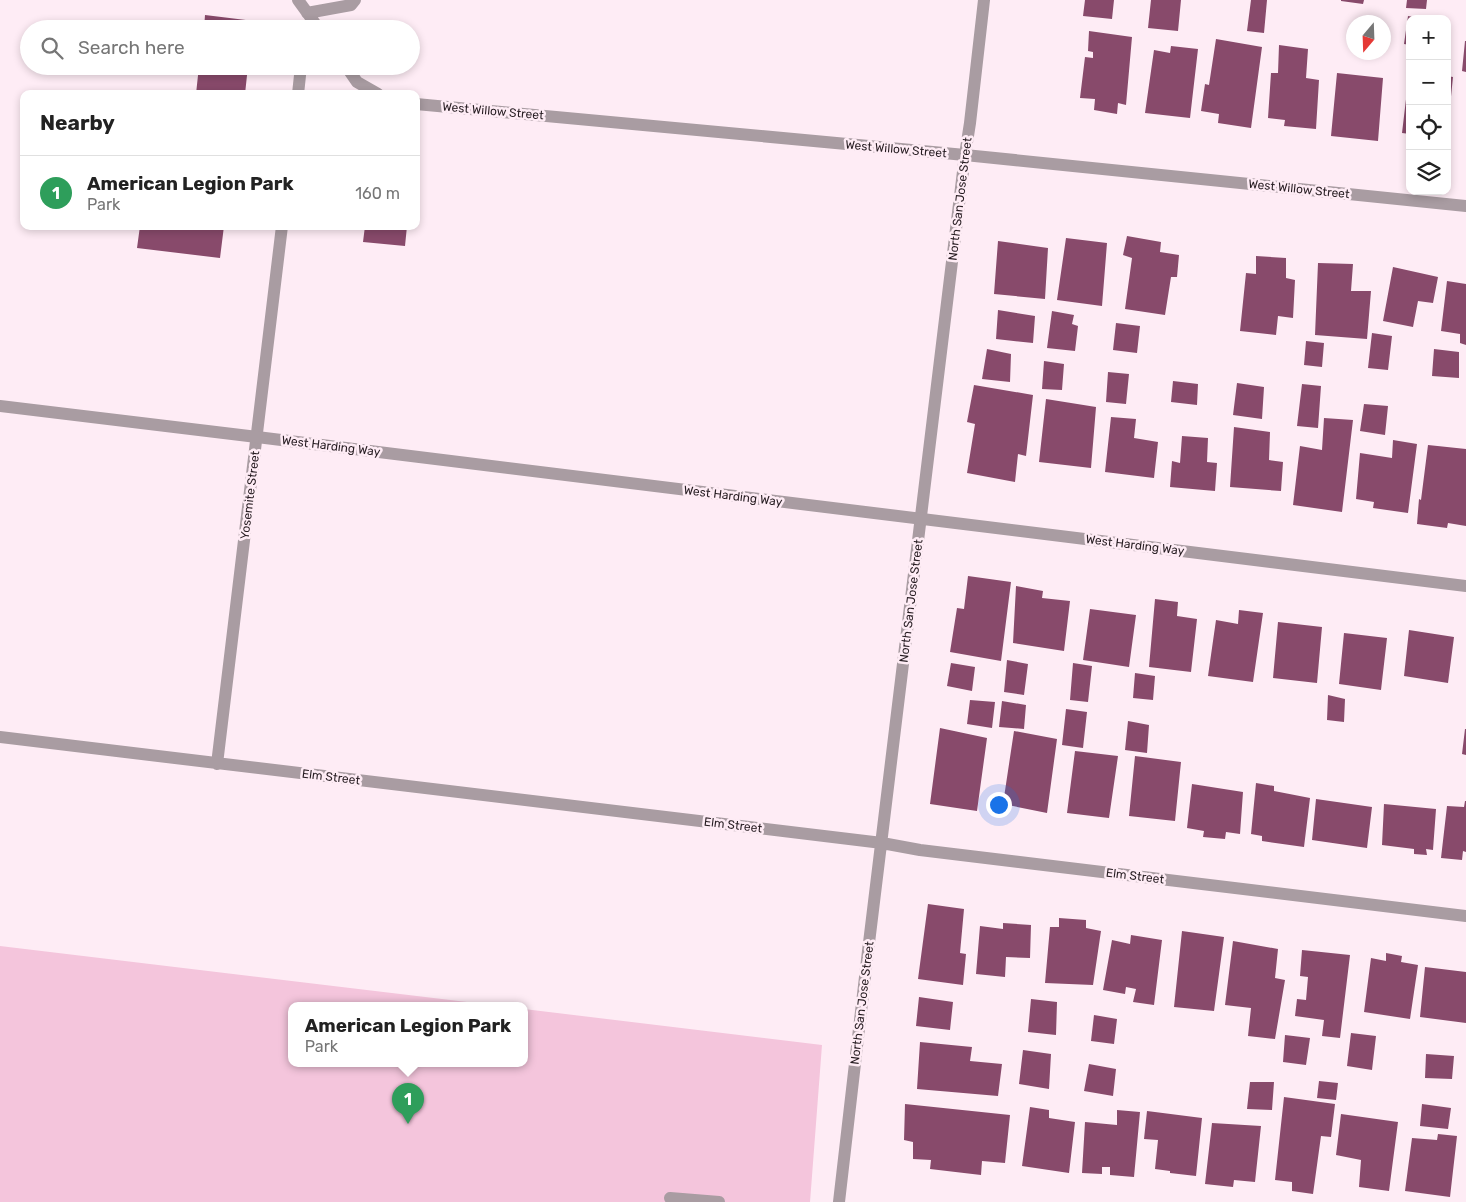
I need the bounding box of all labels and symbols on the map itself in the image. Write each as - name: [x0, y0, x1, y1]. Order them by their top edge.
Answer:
- north arrow: [1346, 15, 1391, 60]
- street label: West Willow Street: [442, 100, 545, 122]
- street label: North San Jose Street: [945, 136, 975, 261]
- street label: West Willow Street: [845, 138, 948, 160]
- street label: West Willow Street: [1248, 177, 1351, 201]
- street label: West Harding Way: [281, 433, 381, 459]
- street label: Yosemite Street: [238, 450, 262, 540]
- street label: West Harding Way: [683, 483, 783, 509]
- street label: West Harding Way: [1085, 532, 1185, 558]
- street label: North San Jose Street: [896, 538, 926, 663]
- street label: Elm Street: [301, 766, 361, 788]
- your location: [986, 792, 1012, 818]
- street label: Elm Street: [703, 814, 763, 836]
- street label: Elm Street: [1105, 865, 1165, 887]
- street label: North San Jose Street: [847, 940, 877, 1065]
- pin: 1: [392, 1083, 424, 1124]

